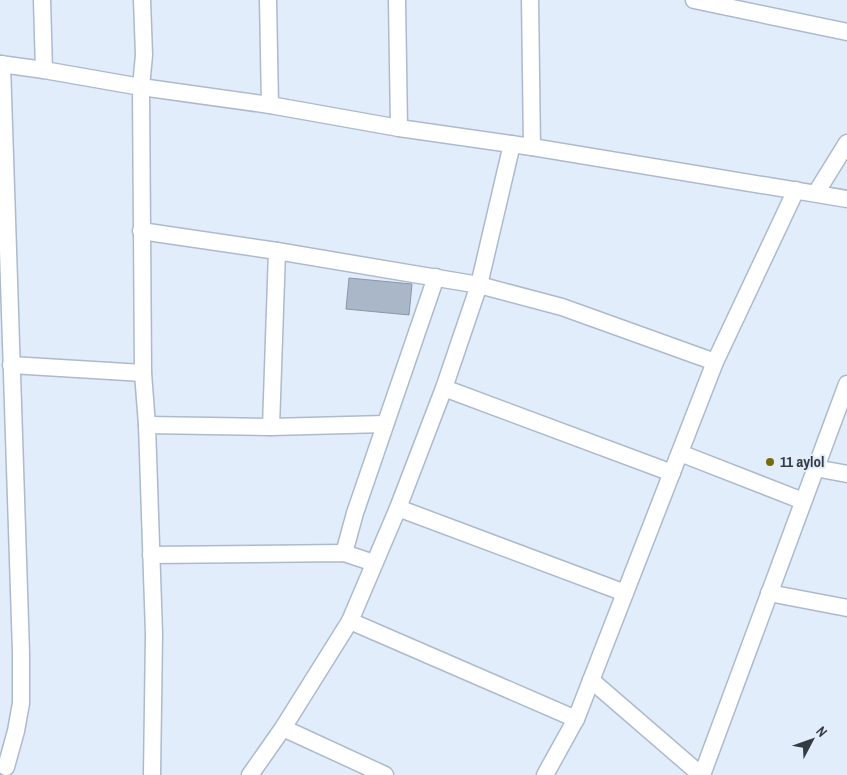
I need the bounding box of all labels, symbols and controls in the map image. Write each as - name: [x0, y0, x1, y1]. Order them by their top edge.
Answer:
- place label: 11 aylol: [780, 451, 824, 472]
- marker: 11 aylol: [764, 456, 776, 468]
- north arrow: [787, 715, 837, 765]
- text: N: [812, 722, 831, 741]

